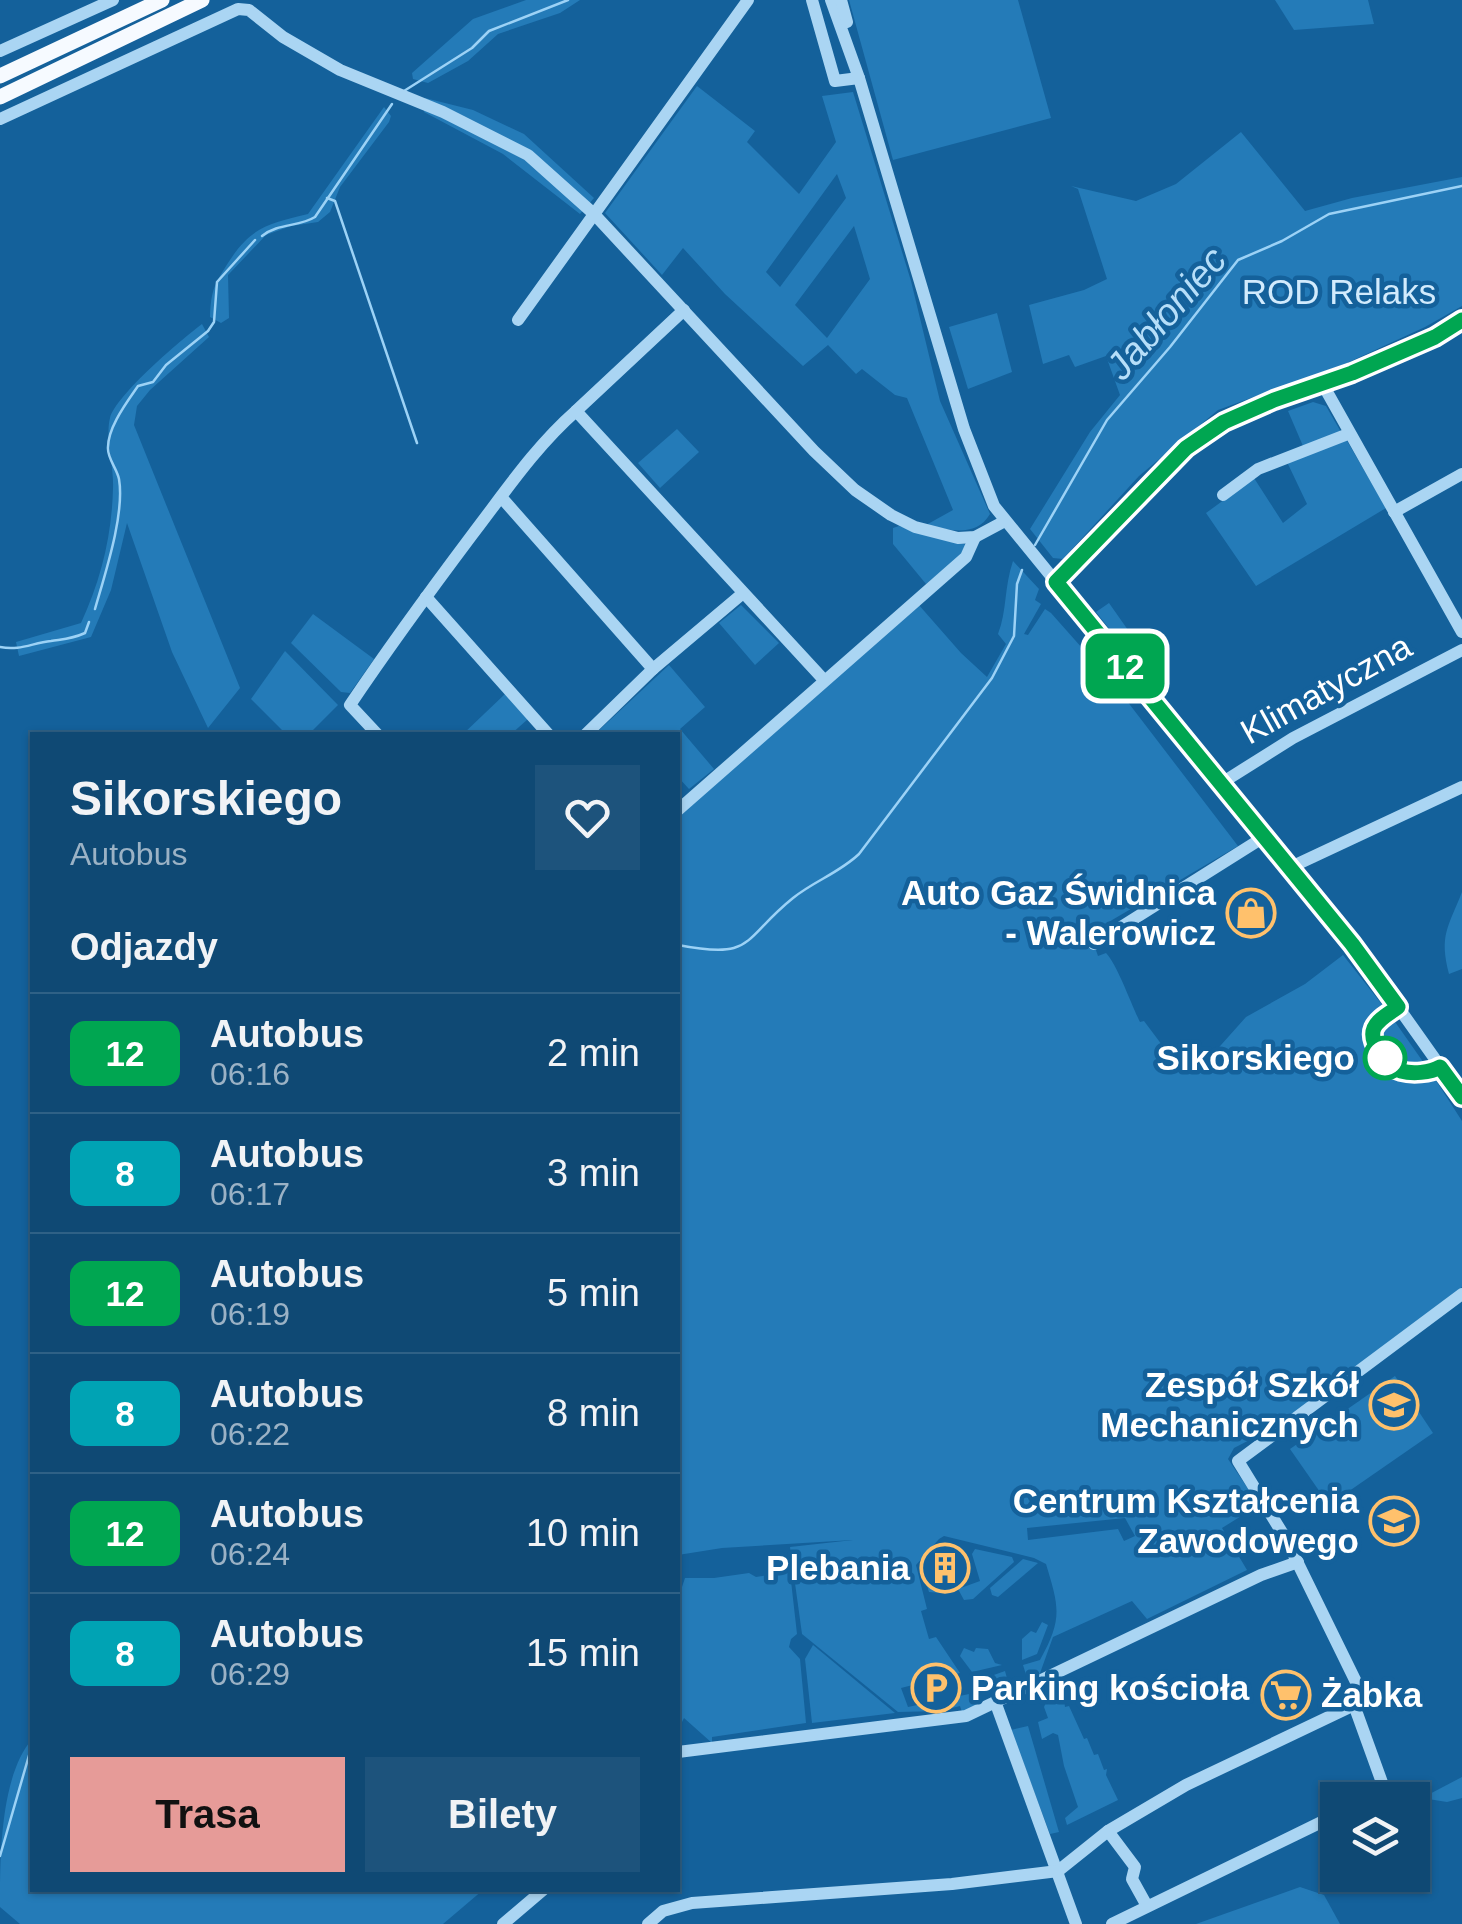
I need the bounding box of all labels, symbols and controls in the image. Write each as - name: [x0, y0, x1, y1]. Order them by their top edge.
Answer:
- water label: Jabłoniec: [1097, 239, 1235, 388]
- park label: ROD Relaks: [1242, 272, 1436, 311]
- street label: Klimatyczna: [1234, 626, 1418, 751]
- line badge: 12: [1080, 634, 1170, 698]
- text: 12: [1106, 647, 1144, 686]
- button: heart: [535, 765, 640, 870]
- text: Sikorskiego: [70, 772, 342, 825]
- text: Autobus: [70, 836, 187, 872]
- place label: Auto Gaz Świdnica - Walerowicz: [901, 873, 1217, 952]
- shop icon: Auto Gaz Świdnica - Walerowicz: [1225, 887, 1277, 939]
- text: Odjazdy: [70, 926, 218, 968]
- text: Autobus: [210, 1013, 364, 1055]
- text: 2 min: [547, 1032, 640, 1074]
- text: 12: [106, 1034, 144, 1073]
- marker: Sikorskiego: [1364, 1037, 1406, 1079]
- place label: Sikorskiego: [1157, 1038, 1355, 1077]
- text: 06:16: [210, 1056, 290, 1092]
- text: Autobus: [210, 1133, 364, 1175]
- text: 3 min: [547, 1152, 640, 1194]
- text: 8: [115, 1154, 135, 1193]
- text: 06:17: [210, 1176, 290, 1212]
- text: Autobus: [210, 1253, 364, 1295]
- text: 5 min: [547, 1272, 640, 1314]
- text: 12: [106, 1274, 144, 1313]
- text: 06:19: [210, 1296, 290, 1332]
- place label: Zespół Szkół Mechanicznych: [1100, 1365, 1359, 1444]
- text: Autobus: [210, 1373, 364, 1415]
- school or university icon: Zespół Szkół Mechanicznych: [1368, 1379, 1420, 1431]
- text: 8 min: [547, 1392, 640, 1434]
- text: 8: [115, 1394, 135, 1433]
- text: 06:22: [210, 1416, 290, 1452]
- place label: Centrum Kształcenia Zawodowego: [1013, 1481, 1360, 1560]
- text: Autobus: [210, 1493, 364, 1535]
- school or university icon: Centrum Kształcenia Zawodowego: [1368, 1495, 1420, 1547]
- text: 10 min: [526, 1512, 640, 1554]
- text: 12: [106, 1514, 144, 1553]
- text: 06:24: [210, 1536, 290, 1572]
- building icon: Plebania: [919, 1542, 971, 1594]
- place label: Plebania: [766, 1548, 911, 1587]
- text: Autobus: [210, 1613, 364, 1655]
- text: 15 min: [526, 1632, 640, 1674]
- text: 8: [115, 1634, 135, 1673]
- text: 06:29: [210, 1656, 290, 1692]
- parking icon: Parking kościoła: [910, 1662, 962, 1714]
- place label: Parking kościoła: [971, 1668, 1250, 1707]
- supermarket icon: Żabka: [1260, 1669, 1312, 1721]
- place label: Żabka: [1321, 1675, 1423, 1714]
- button: Trasa: [70, 1757, 345, 1872]
- button: Bilety: [365, 1757, 640, 1872]
- map controls: [1320, 1782, 1430, 1892]
- button: layers: [1320, 1782, 1430, 1892]

